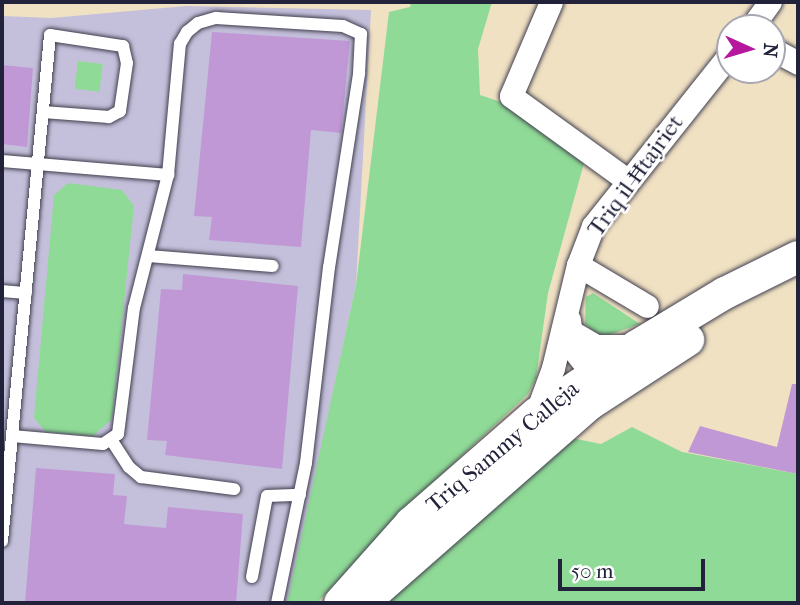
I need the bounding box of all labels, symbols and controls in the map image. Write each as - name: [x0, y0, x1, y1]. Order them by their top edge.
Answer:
- north arrow: [716, 14, 786, 84]
- text: N: [758, 42, 781, 58]
- street label: Triq il-Ħtajriet: [583, 110, 689, 242]
- street label: Triq Sammy Calleja: [421, 375, 585, 519]
- scale bar: [562, 546, 709, 590]
- text: 50 m: [571, 559, 614, 583]

